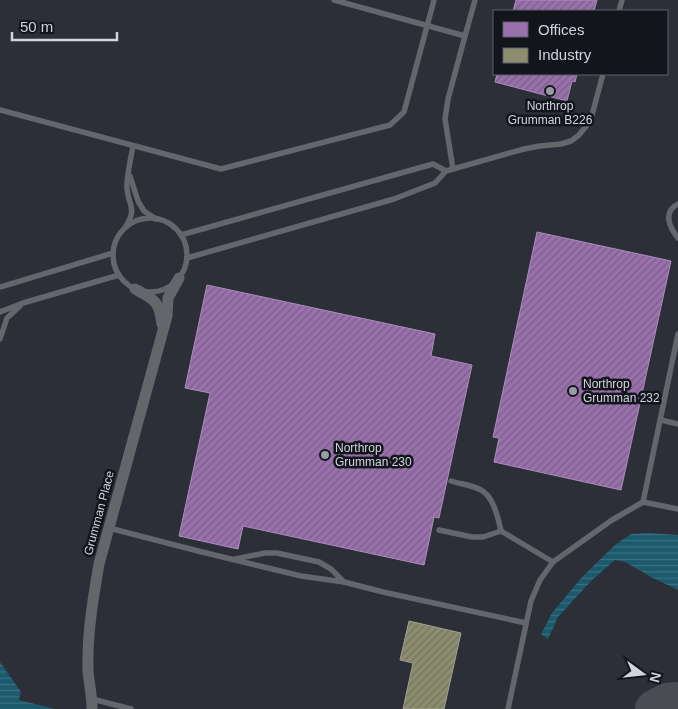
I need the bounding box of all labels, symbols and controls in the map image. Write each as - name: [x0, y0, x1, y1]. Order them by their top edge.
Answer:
- scale bar: [12, 10, 118, 42]
- legend: [493, 10, 668, 75]
- text: 50 m: [20, 18, 53, 35]
- text: Offices: [538, 21, 584, 38]
- text: Industry: [538, 46, 592, 63]
- marker: Northrop Grumman B226: [544, 85, 556, 97]
- place label: Northrop Grumman B226: [508, 99, 593, 127]
- place label: Northrop Grumman 232: [583, 377, 660, 405]
- marker: Northrop Grumman 232: [567, 385, 579, 397]
- place label: Northrop Grumman 230: [335, 441, 412, 469]
- marker: Northrop Grumman 230: [319, 449, 331, 461]
- street label: Grumman Place: [81, 469, 117, 557]
- north arrow: [618, 649, 668, 699]
- text: N: [647, 670, 665, 684]

